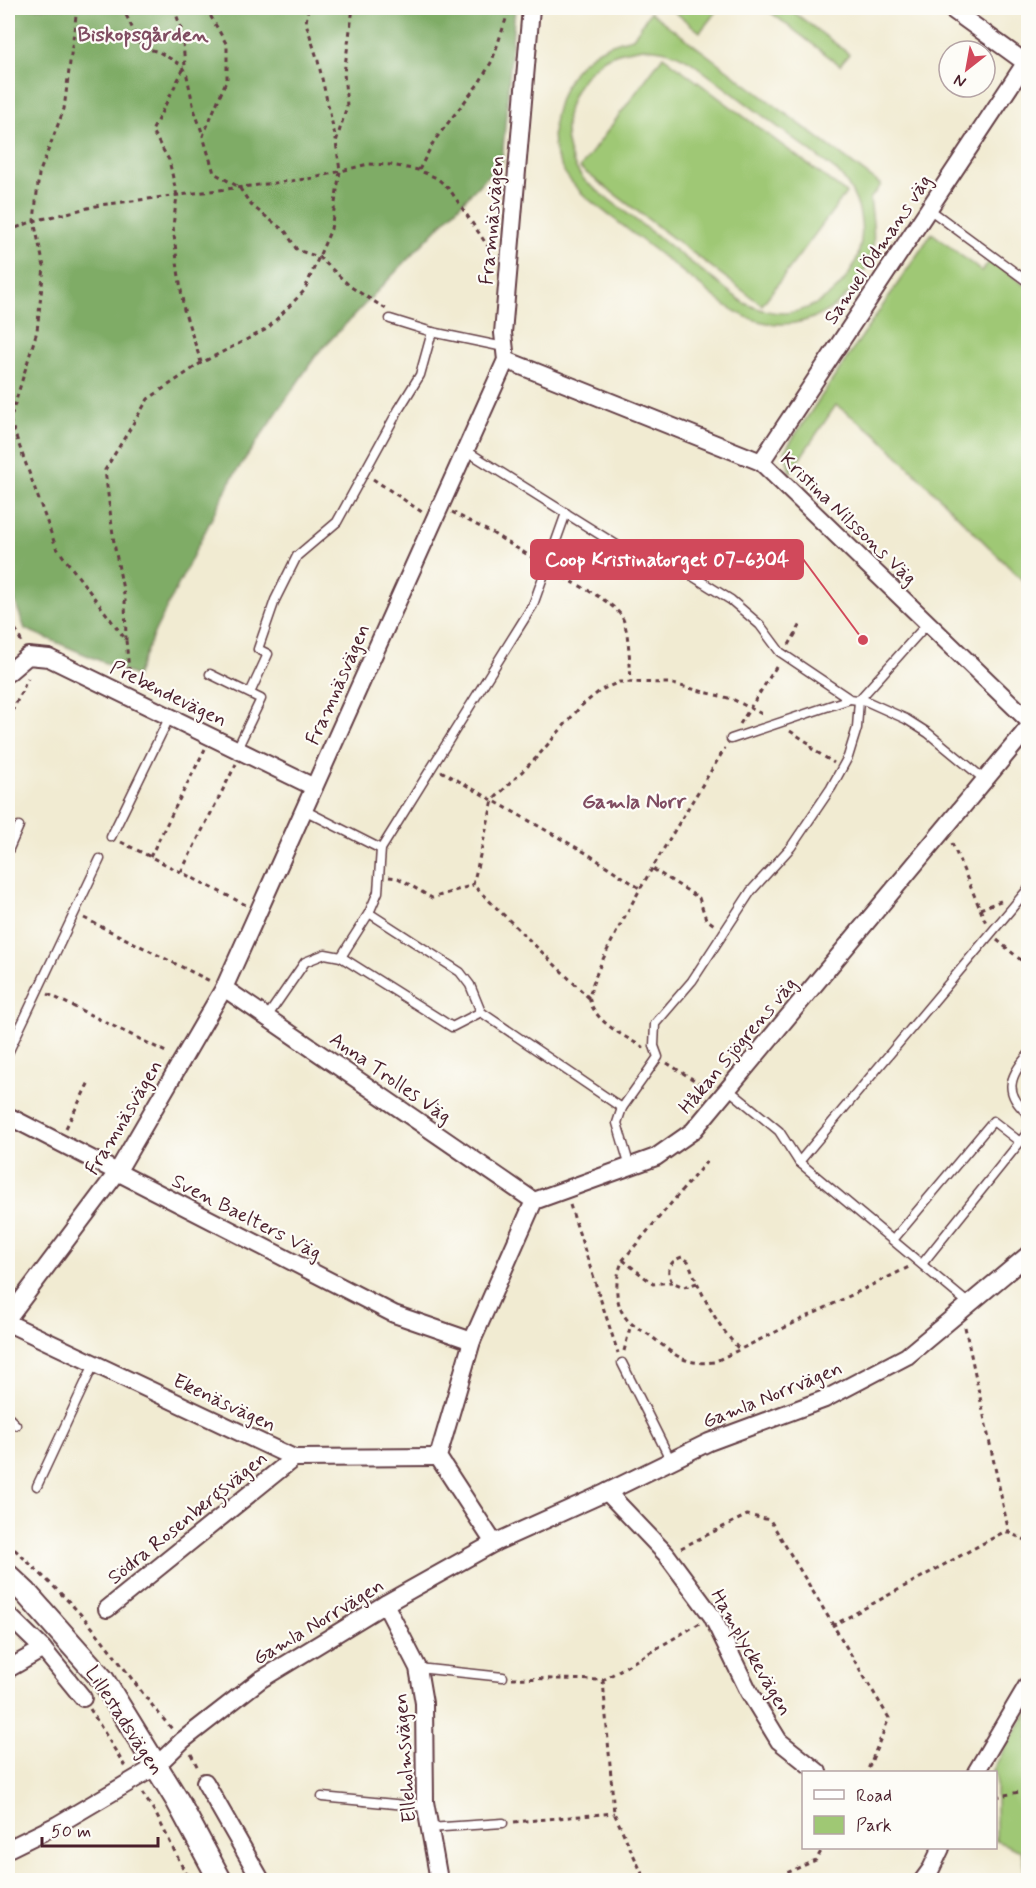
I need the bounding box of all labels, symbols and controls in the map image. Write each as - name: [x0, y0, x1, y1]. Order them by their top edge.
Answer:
- district label: Biskopsgården: [77, 21, 209, 51]
- north arrow: [937, 39, 997, 99]
- text: N: [950, 69, 970, 92]
- street label: Framnäsvägen: [473, 154, 512, 286]
- street label: Samuel Ödmans väg: [818, 169, 939, 330]
- street label: Kristina Nilssons Väg: [774, 447, 922, 592]
- callout: Coop Kristinatorget 07-6304: [531, 540, 803, 579]
- text: Coop Kristinatorget 07-6304: [545, 546, 790, 574]
- street label: Framnäsvägen: [300, 620, 377, 749]
- street label: Prebendevägen: [106, 654, 231, 734]
- district label: Gamla Norr: [582, 788, 687, 816]
- street label: Håkan Sjögrens väg: [673, 972, 804, 1120]
- street label: Anna Trolles Väg: [324, 1026, 456, 1130]
- street label: Framnäsvägen: [79, 1055, 169, 1180]
- street label: Sven Baelters Väg: [167, 1168, 326, 1267]
- street label: Gamla Norrvägen: [699, 1355, 846, 1436]
- street label: Ekenäsvägen: [168, 1368, 280, 1439]
- street label: Södra Rosenbergsvägen: [102, 1445, 275, 1593]
- street label: Gamla Norrvägen: [248, 1573, 389, 1672]
- street label: Hamplyckevägen: [703, 1584, 798, 1721]
- street label: Lillestadsvägen: [78, 1661, 169, 1781]
- street label: Elleholmsvägen: [387, 1692, 423, 1824]
- legend: [802, 1771, 997, 1849]
- text: Road: [856, 1784, 892, 1808]
- scale bar: [42, 1810, 158, 1848]
- text: Park: [856, 1814, 892, 1838]
- text: 50 m: [51, 1820, 91, 1844]

